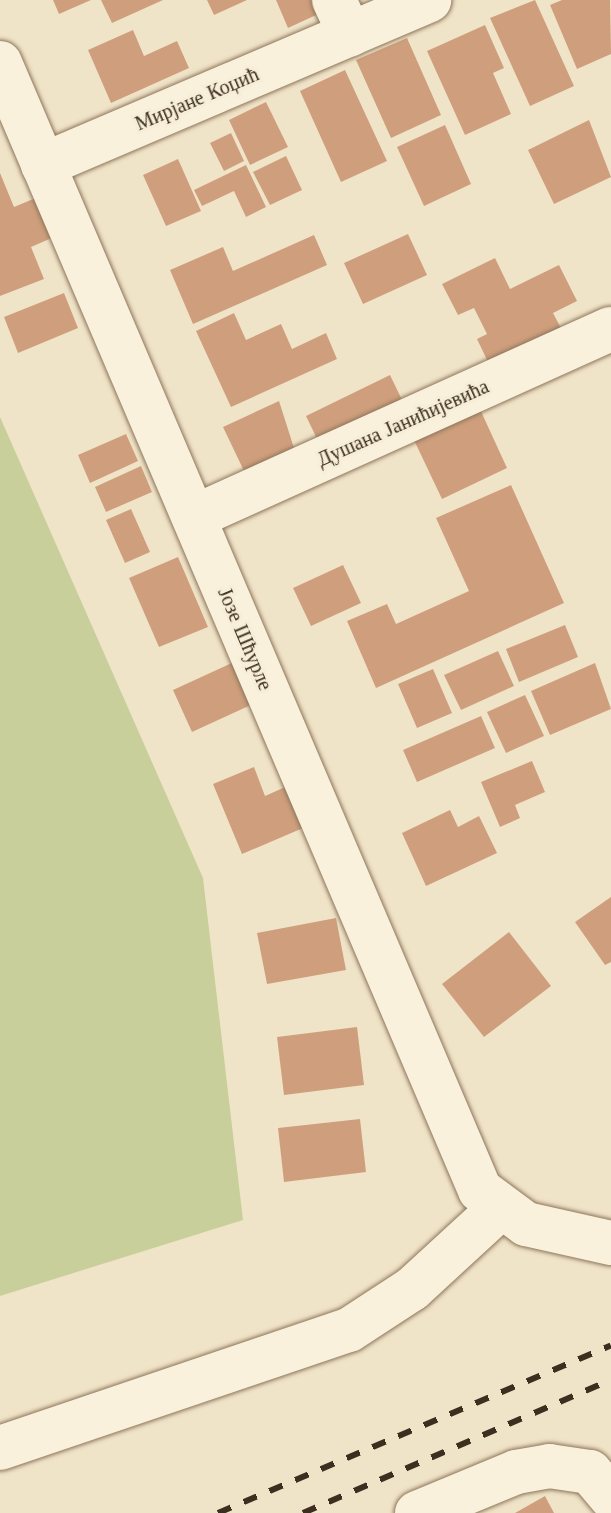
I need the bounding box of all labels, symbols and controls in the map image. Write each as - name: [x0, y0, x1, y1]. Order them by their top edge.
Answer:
- street label: Мирјане Коџић: [132, 62, 262, 136]
- street label: Душана Јанићијевића: [313, 374, 493, 472]
- street label: Јозе Шћурле: [213, 584, 277, 694]

